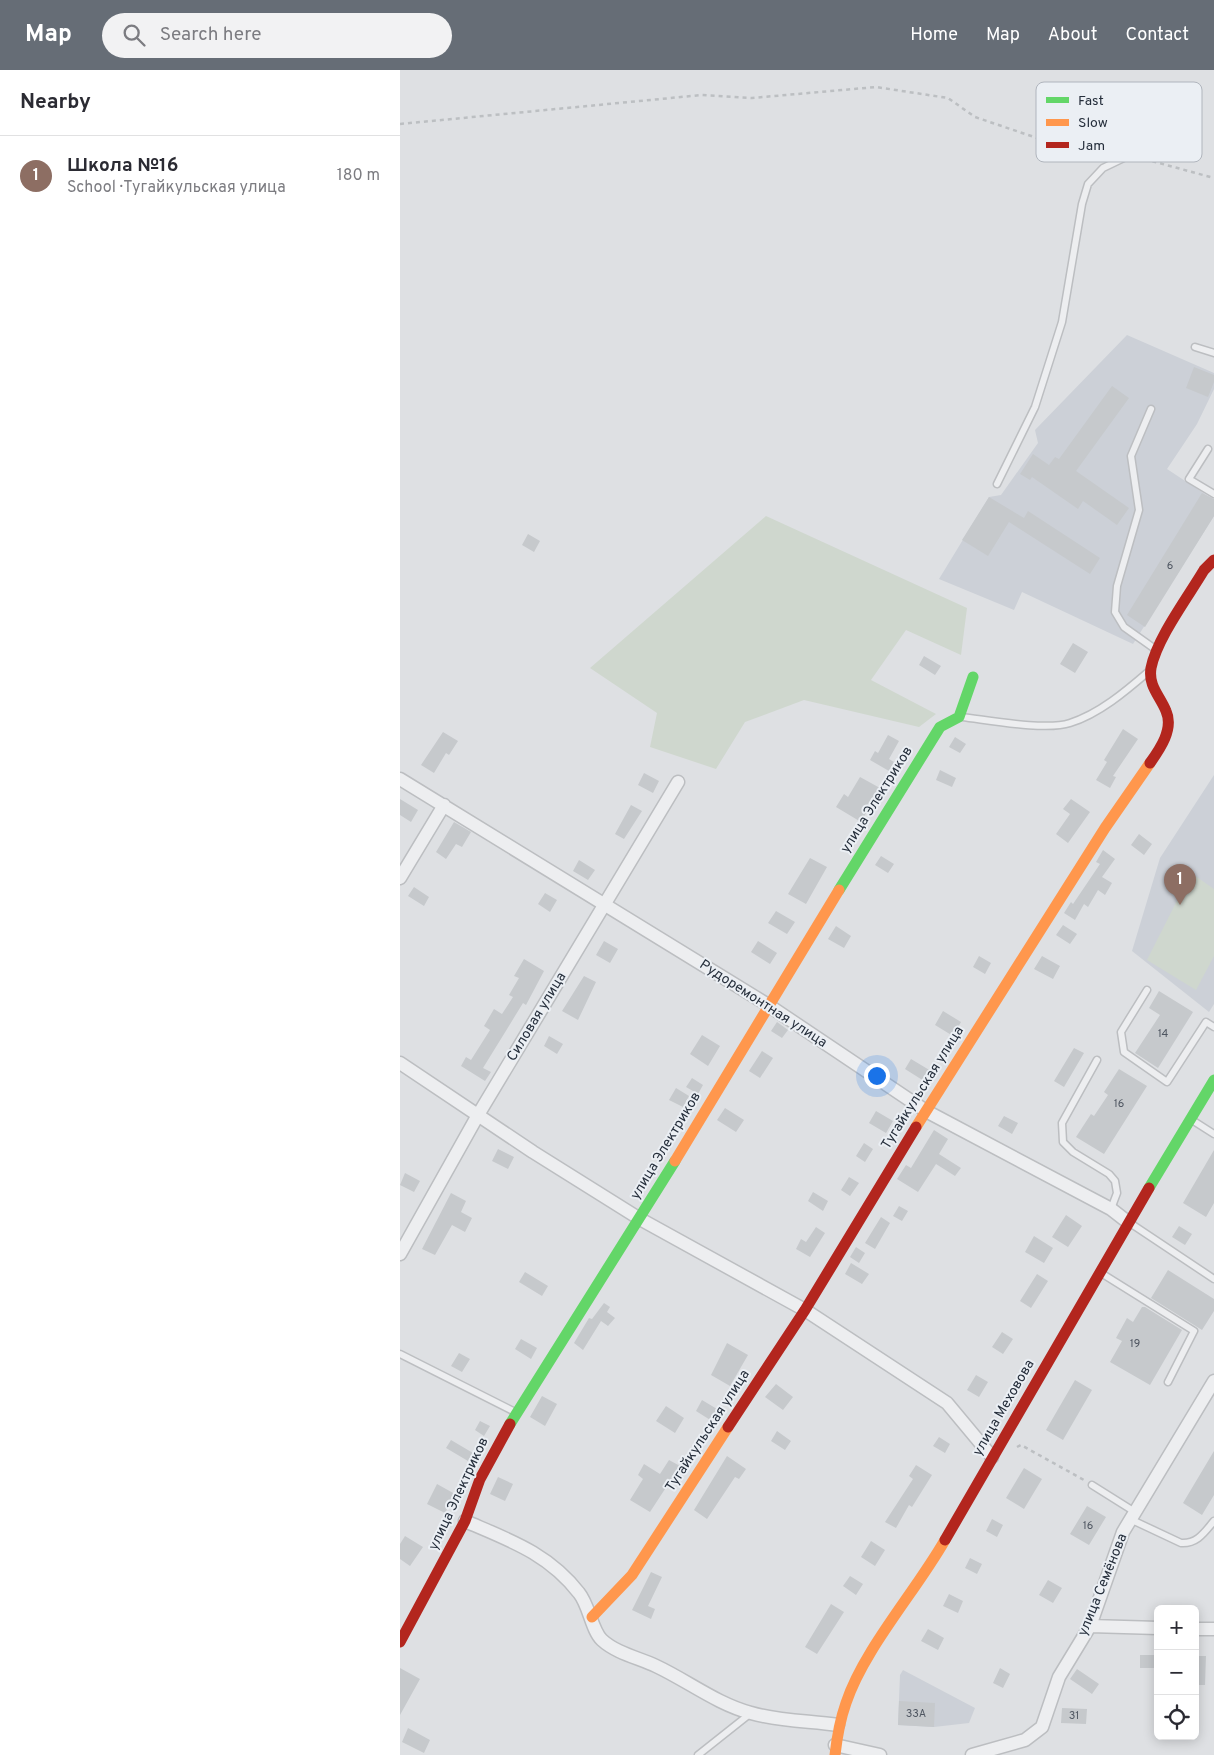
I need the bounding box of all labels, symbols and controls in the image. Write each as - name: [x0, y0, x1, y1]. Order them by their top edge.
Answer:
- search box: [102, 13, 452, 58]
- text: Map: [25, 20, 72, 50]
- icon: search: [120, 21, 148, 49]
- text: Search here: [160, 23, 261, 47]
- text: Home: [910, 24, 958, 47]
- text: Map: [986, 24, 1020, 47]
- text: About: [1048, 24, 1097, 47]
- text: Contact: [1125, 24, 1189, 47]
- legend: [1036, 82, 1202, 162]
- text: Nearby: [20, 89, 91, 116]
- text: Fast: [1078, 93, 1104, 110]
- text: Slow: [1078, 115, 1108, 132]
- text: Jam: [1078, 138, 1105, 155]
- text: Школа №16: [67, 154, 178, 178]
- text: 1: [33, 166, 39, 186]
- text: 180 m: [337, 166, 380, 186]
- text: School · Тугайкульская улица: [67, 178, 286, 198]
- house number: 6: [1167, 559, 1173, 573]
- street label: улица Электриков: [837, 743, 917, 857]
- pin: 1: [1164, 864, 1196, 905]
- street label: Рудоремонтная улица: [696, 956, 830, 1052]
- street label: Силовая улица: [504, 969, 570, 1065]
- street label: Тугайкульская улица: [878, 1023, 968, 1153]
- house number: 14: [1158, 1027, 1169, 1041]
- your location: [864, 1063, 890, 1089]
- street label: улица Электриков: [627, 1089, 705, 1203]
- house number: 16: [1114, 1097, 1124, 1111]
- house number: 19: [1130, 1337, 1140, 1351]
- street label: улица Меховова: [970, 1357, 1038, 1459]
- street label: Тугайкульская улица: [662, 1367, 754, 1495]
- street label: улица Электриков: [425, 1435, 493, 1553]
- house number: 16: [1083, 1519, 1093, 1533]
- street label: улица Семёнова: [1075, 1531, 1131, 1639]
- map controls: [1154, 1605, 1199, 1740]
- button: +: [1154, 1605, 1199, 1650]
- button: −: [1154, 1650, 1199, 1695]
- button: locate: [1154, 1695, 1199, 1740]
- house number: 33А: [906, 1707, 926, 1721]
- house number: 31: [1069, 1709, 1079, 1723]

